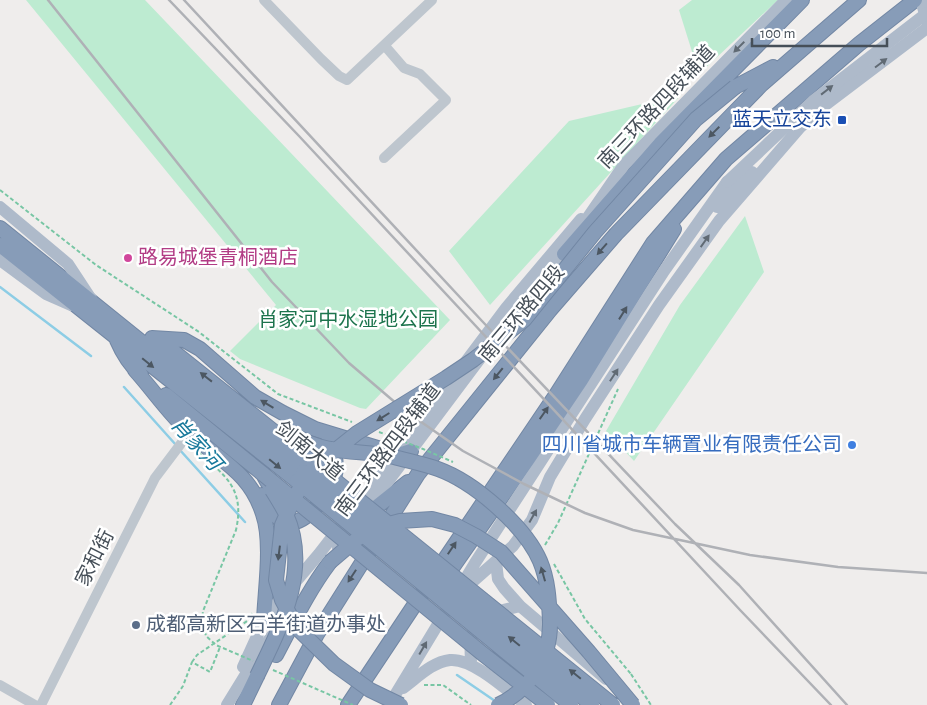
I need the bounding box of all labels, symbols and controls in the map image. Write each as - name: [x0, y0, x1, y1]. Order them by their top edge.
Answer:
- scale bar: [752, 15, 887, 47]
- text: 100 m: [760, 26, 795, 41]
- street label: 南三环路四段辅道: [594, 41, 719, 172]
- one-way arrow: [733, 41, 745, 53]
- one-way arrow: [874, 57, 887, 68]
- one-way arrow: [821, 85, 834, 96]
- place label: 蓝天立交东: [732, 109, 832, 130]
- marker: 蓝天立交东: [836, 114, 848, 126]
- one-way arrow: [709, 125, 721, 137]
- one-way arrow: [700, 234, 710, 248]
- one-way arrow: [597, 243, 608, 256]
- place label: 路易城堡青桐酒店: [138, 246, 298, 268]
- marker: 路易城堡青桐酒店: [122, 252, 134, 264]
- street label: 南三环路四段: [475, 261, 568, 366]
- one-way arrow: [618, 306, 627, 320]
- park label: 肖家河中水湿地公园: [258, 309, 438, 330]
- one-way arrow: [141, 358, 154, 369]
- one-way arrow: [493, 367, 504, 380]
- one-way arrow: [609, 368, 618, 382]
- one-way arrow: [200, 371, 213, 382]
- street label: 南三环路四段辅道: [331, 379, 444, 520]
- one-way arrow: [261, 399, 274, 408]
- one-way arrow: [539, 407, 549, 420]
- one-way arrow: [376, 412, 390, 422]
- water label: 肖家河: [167, 413, 228, 477]
- street label: 剑南大道: [272, 417, 348, 484]
- place label: 四川省城市车辆置业有限责任公司: [542, 433, 842, 455]
- marker: 四川省城市车辆置业有限责任公司: [846, 439, 858, 451]
- one-way arrow: [269, 459, 282, 470]
- one-way arrow: [529, 509, 538, 522]
- street label: 家和街: [72, 526, 118, 589]
- one-way arrow: [447, 541, 457, 554]
- one-way arrow: [274, 546, 282, 562]
- one-way arrow: [539, 566, 547, 581]
- one-way arrow: [347, 570, 356, 583]
- place label: 成都高新区石羊街道办事处: [146, 613, 386, 635]
- marker: 成都高新区石羊街道办事处: [130, 619, 142, 631]
- one-way arrow: [507, 636, 520, 647]
- one-way arrow: [419, 642, 428, 655]
- one-way arrow: [569, 669, 582, 680]

